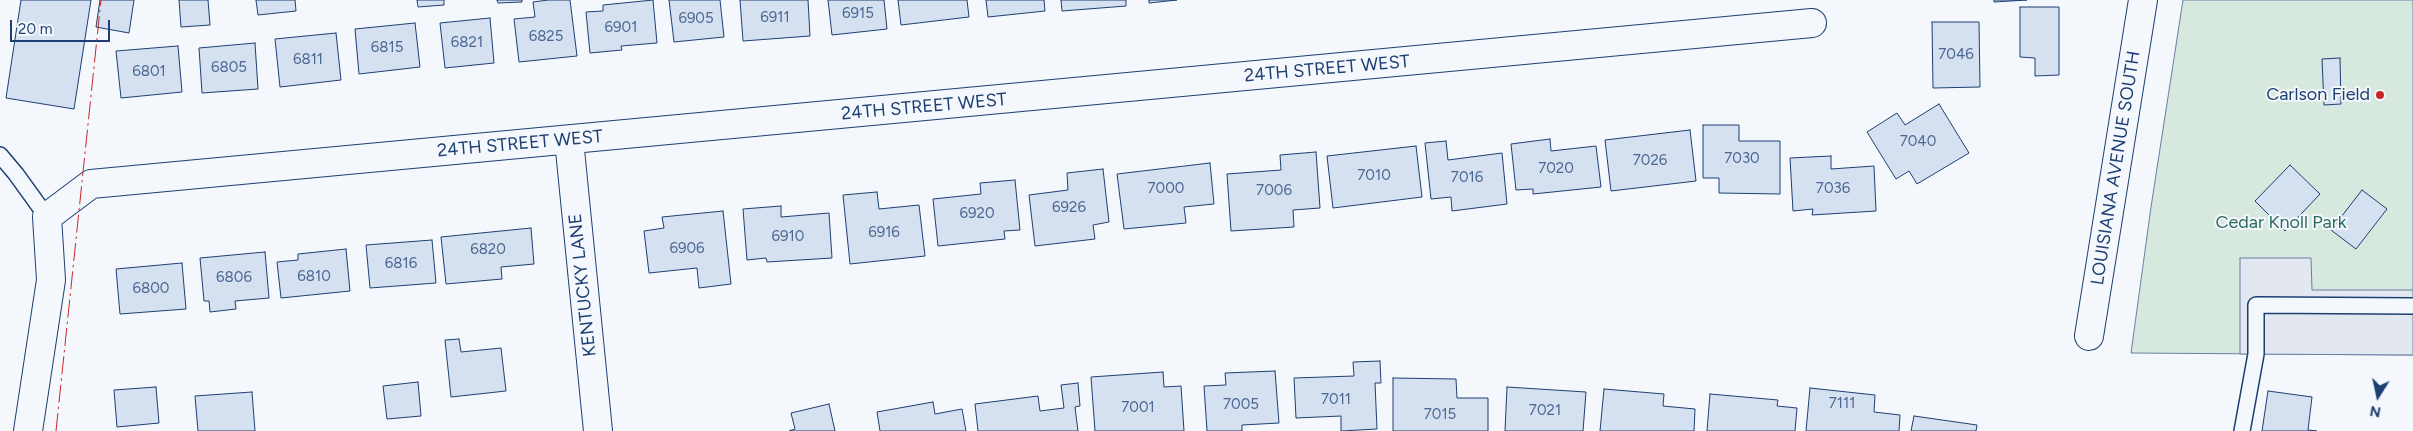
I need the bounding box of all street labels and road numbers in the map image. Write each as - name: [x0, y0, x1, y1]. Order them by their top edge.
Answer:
- street label: LOUISIANA AVENUE SOUTH: [2087, 49, 2145, 287]
- street label: 24TH STREET WEST: [1243, 51, 1411, 87]
- street label: 24TH STREET WEST: [840, 89, 1008, 125]
- street label: 24TH STREET WEST: [436, 126, 604, 162]
- street label: KENTUCKY LANE: [565, 212, 601, 358]

